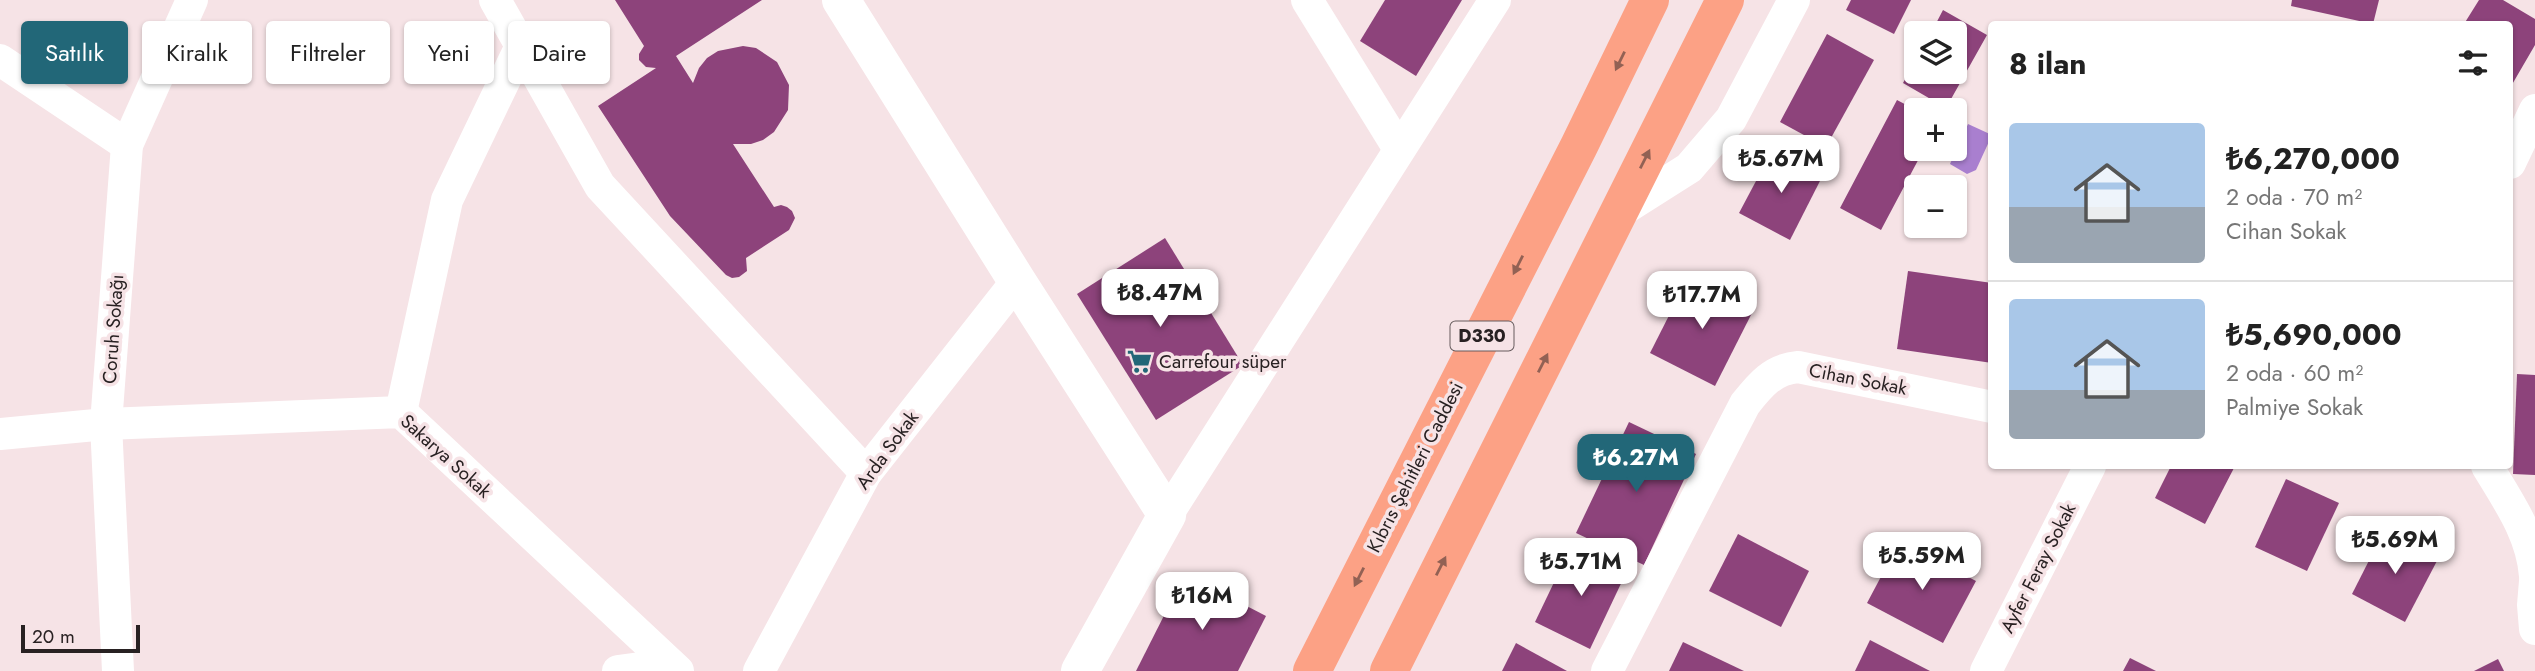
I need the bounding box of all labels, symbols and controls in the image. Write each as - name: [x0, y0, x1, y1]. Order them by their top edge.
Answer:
- chip: Satılık: [21, 21, 128, 84]
- chip: Kiralık: [142, 21, 252, 84]
- chip: Filtreler: [266, 21, 390, 84]
- chip: Yeni: [404, 21, 494, 84]
- chip: Daire: [508, 21, 610, 84]
- map controls: [1904, 21, 1967, 238]
- button: layers: [1904, 21, 1967, 84]
- text: 8 ilan: [2009, 42, 2087, 85]
- icon: filters: [2454, 44, 2492, 82]
- one-way arrow: [1614, 51, 1626, 71]
- button: +: [1904, 98, 1967, 161]
- pin: ₺5.67M: [1724, 136, 1838, 195]
- text: ₺6,270,000: [2226, 137, 2400, 180]
- text: ₺5.67M: [1738, 141, 1824, 175]
- one-way arrow: [1639, 149, 1651, 169]
- icon: home: [2065, 151, 2149, 235]
- button: −: [1904, 175, 1967, 238]
- text: 2 oda · 70 m²: [2226, 180, 2362, 214]
- text: Cihan Sokak: [2226, 214, 2346, 248]
- one-way arrow: [1513, 255, 1524, 275]
- pin: ₺8.47M: [1103, 270, 1217, 329]
- pin: ₺17.7M: [1645, 272, 1759, 331]
- street label: Coruh Sokağı: [96, 273, 130, 385]
- text: ₺8.47M: [1117, 275, 1203, 309]
- text: ₺17.7M: [1663, 277, 1741, 311]
- text: ₺5,690,000: [2226, 313, 2402, 356]
- road number: D330: [1450, 322, 1514, 350]
- icon: home: [2065, 327, 2149, 411]
- supermarket icon: Carrefour süper: [1125, 347, 1153, 375]
- place label: Carrefour süper: [1159, 348, 1287, 375]
- one-way arrow: [1538, 353, 1549, 373]
- street label: Cihan Sokak: [1807, 356, 1910, 402]
- text: 2 oda · 60 m²: [2226, 356, 2363, 390]
- street label: Kıbrıs Şehitleri Caddesi: [1360, 377, 1470, 557]
- text: Palmiye Sokak: [2226, 390, 2363, 424]
- street label: Arda Sokak: [849, 405, 925, 495]
- street label: Sakarya Sokak: [395, 408, 498, 505]
- pin: ₺6.27M: [1579, 434, 1693, 494]
- text: ₺6.27M: [1593, 440, 1679, 474]
- street label: Ayfer Feray Sokak: [1994, 498, 2083, 638]
- pin: ₺5.69M: [2338, 516, 2452, 576]
- text: ₺5.69M: [2352, 522, 2438, 556]
- pin: ₺5.59M: [1865, 532, 1979, 592]
- pin: ₺5.71M: [1524, 538, 1638, 598]
- text: ₺5.59M: [1879, 538, 1965, 572]
- text: ₺5.71M: [1540, 544, 1622, 578]
- one-way arrow: [1436, 556, 1447, 576]
- one-way arrow: [1354, 567, 1365, 587]
- pin: ₺16M: [1161, 572, 1243, 632]
- text: ₺16M: [1172, 578, 1232, 612]
- scale bar: [21, 622, 140, 654]
- text: 20 m: [32, 623, 75, 650]

